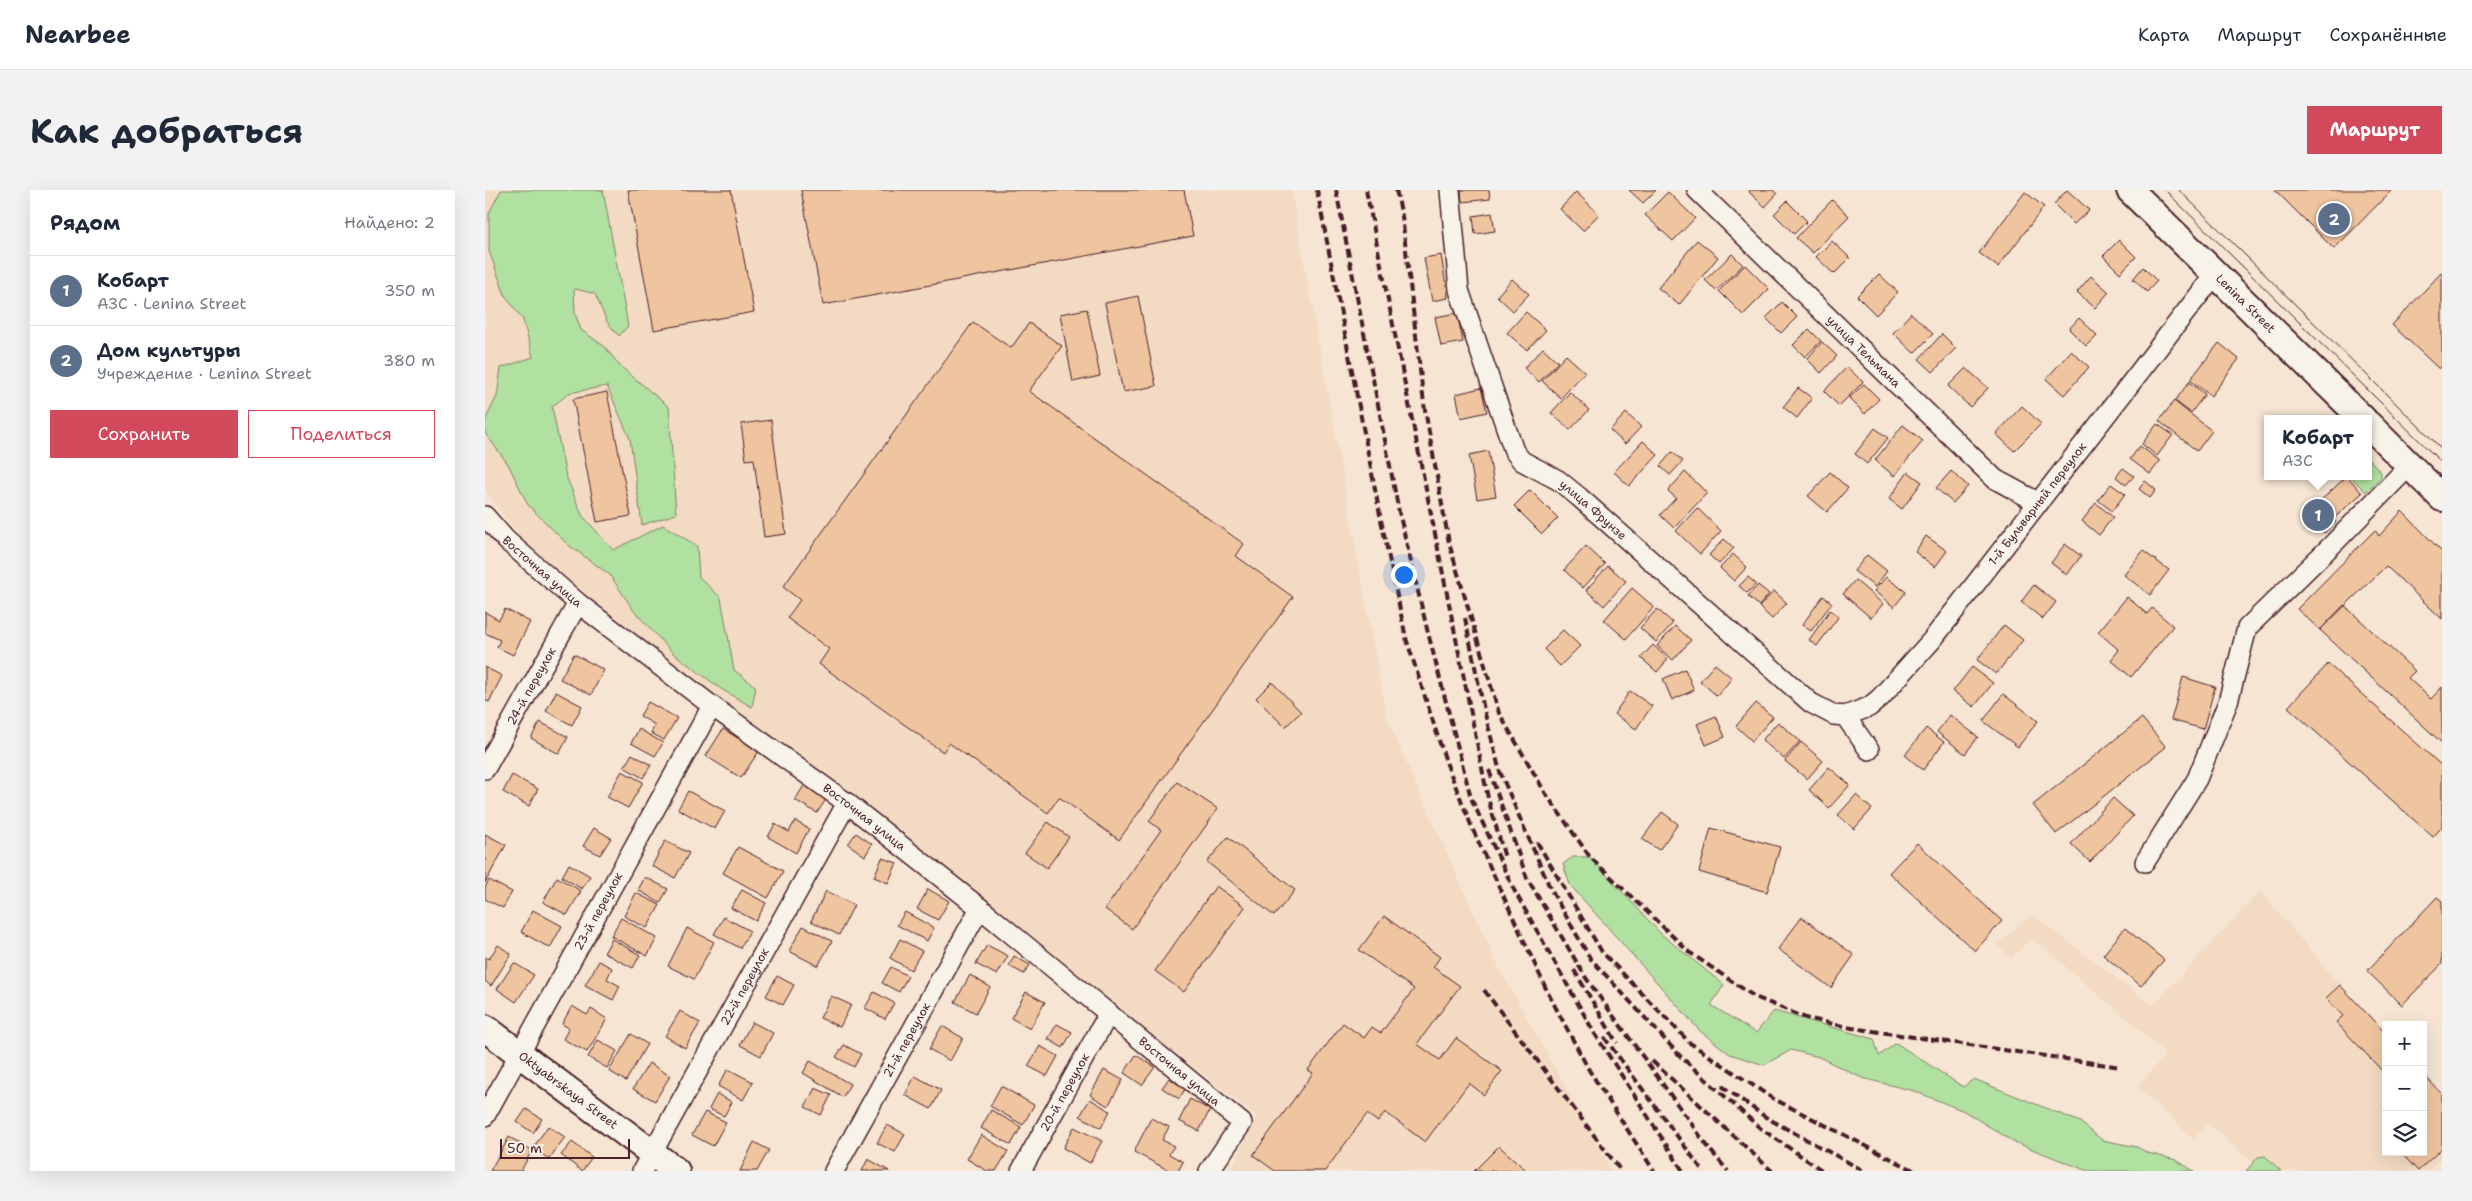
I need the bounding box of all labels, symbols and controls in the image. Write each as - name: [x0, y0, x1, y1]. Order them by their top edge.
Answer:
- text: Nearbee: [25, 19, 131, 51]
- text: Карта: [2138, 23, 2189, 47]
- text: Маршрут: [2217, 23, 2301, 47]
- text: Сохранённые: [2329, 23, 2447, 47]
- button: Маршрут: [2307, 106, 2442, 154]
- text: Как добраться: [30, 107, 303, 154]
- pin: 2: [2318, 200, 2350, 238]
- text: Рядом: [50, 209, 120, 237]
- text: Найдено: 2: [344, 212, 435, 233]
- text: Кобарт: [97, 268, 169, 293]
- street label: Lenina Street: [2212, 271, 2279, 336]
- text: 1: [62, 280, 70, 301]
- text: 350 m: [384, 280, 435, 301]
- text: АЗС · Lenina Street: [97, 293, 247, 314]
- street label: улица Тельмана: [1823, 312, 1904, 391]
- text: Дом культуры: [97, 338, 241, 363]
- text: 2: [60, 350, 72, 371]
- text: 380 m: [383, 350, 435, 371]
- text: Учреждение · Lenina Street: [97, 363, 312, 384]
- button: Сохранить: [50, 410, 238, 458]
- button: Поделиться: [248, 410, 435, 458]
- popup: [2264, 415, 2372, 480]
- text: Кобарт: [2282, 425, 2354, 450]
- street label: 1-й Бульварный переулок: [1985, 439, 2090, 569]
- text: АЗС: [2282, 450, 2313, 471]
- street label: улица Фрунзе: [1556, 476, 1630, 544]
- pin: 1: [2302, 496, 2334, 534]
- street label: Восточная улица: [499, 532, 586, 611]
- your location: [1391, 562, 1417, 588]
- street label: 24-й переулок: [503, 644, 560, 728]
- street label: Восточная улица: [819, 780, 909, 855]
- street label: 23-й переулок: [570, 869, 627, 953]
- street label: 22-й переулок: [717, 945, 773, 1028]
- street label: 21-й переулок: [880, 999, 934, 1080]
- map controls: [2382, 1021, 2427, 1156]
- button: +: [2382, 1021, 2427, 1066]
- street label: Восточная улица: [1135, 1033, 1224, 1110]
- street label: Oktyabrskaya Street: [515, 1048, 621, 1133]
- street label: 20-й переулок: [1037, 1050, 1093, 1134]
- button: −: [2382, 1066, 2427, 1111]
- button: layers: [2382, 1111, 2427, 1156]
- scale bar: [500, 1136, 630, 1159]
- text: 50 m: [507, 1139, 542, 1157]

